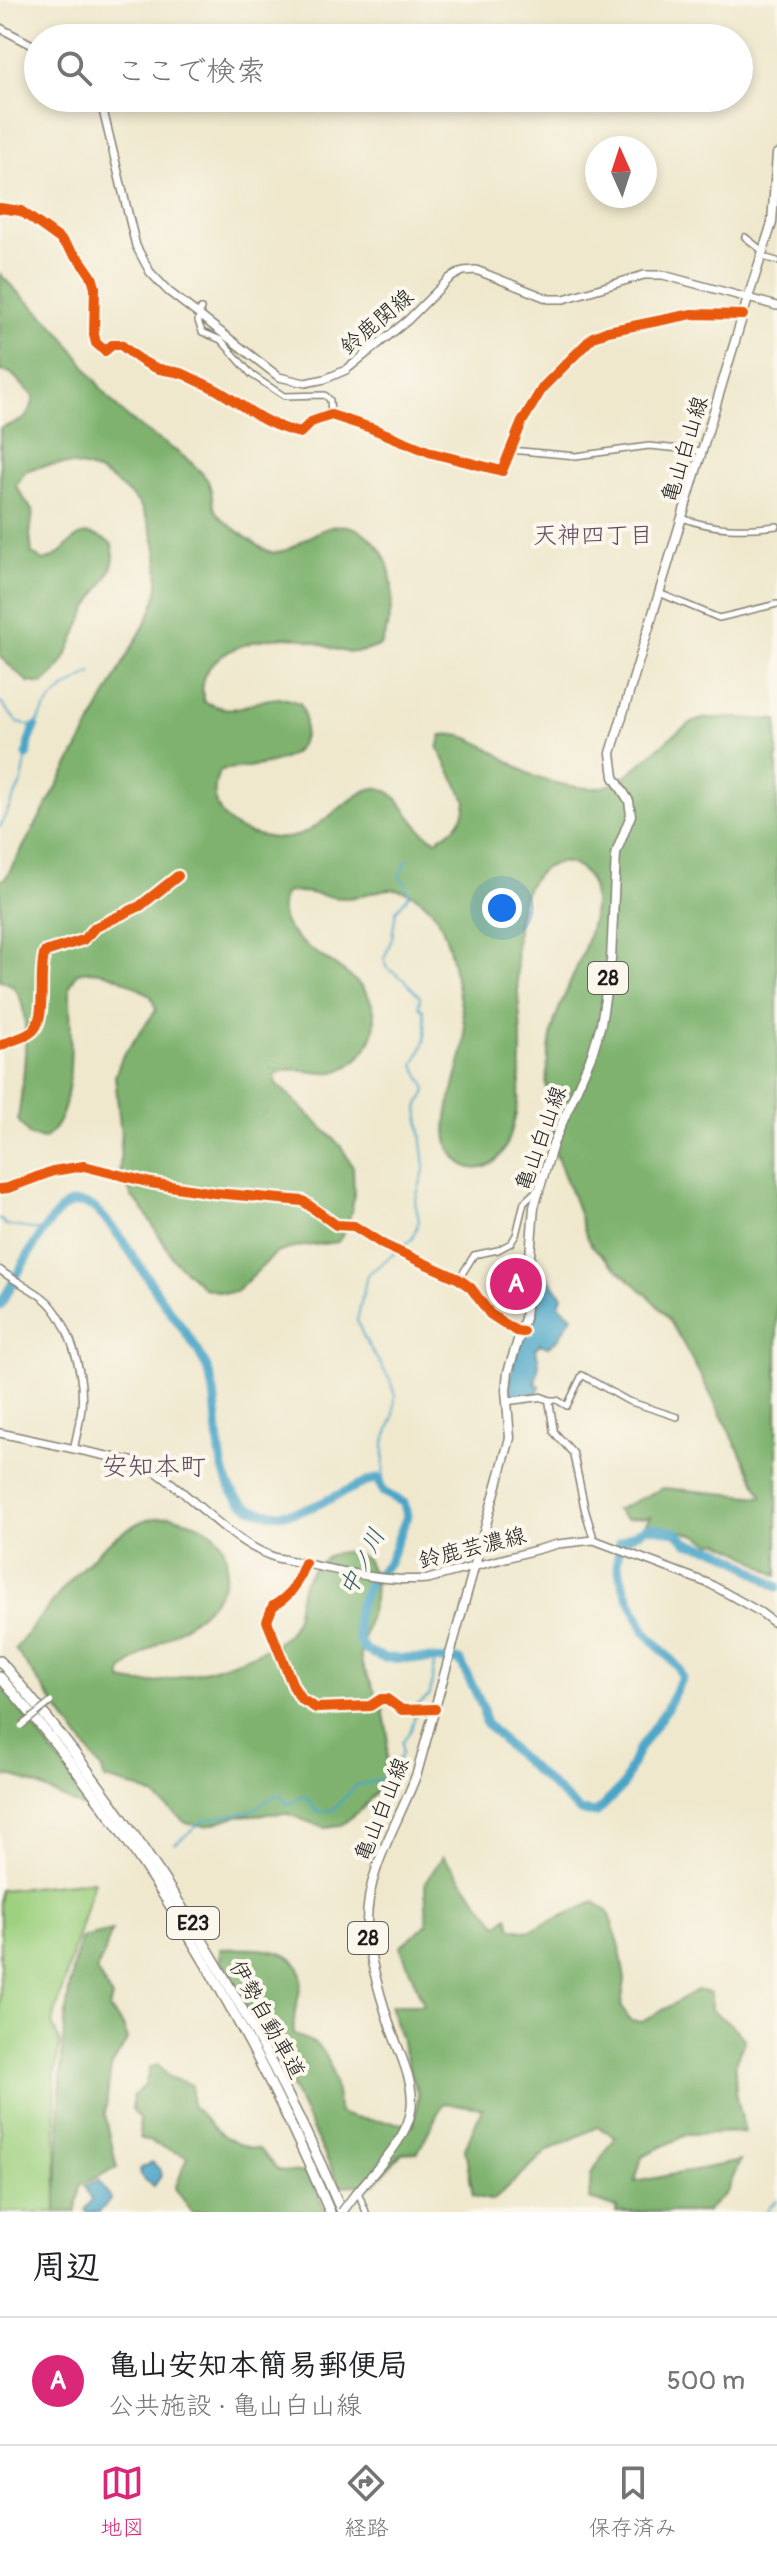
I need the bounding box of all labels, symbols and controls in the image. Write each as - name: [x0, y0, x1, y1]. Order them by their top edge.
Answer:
- search box: [24, 24, 753, 112]
- icon: search: [52, 46, 96, 90]
- text: ここで検索: [116, 53, 266, 90]
- north arrow: [585, 136, 657, 208]
- street label: 鈴鹿関線: [334, 283, 419, 361]
- street label: 亀山白山線: [655, 393, 714, 506]
- district label: 天神四丁目: [533, 521, 653, 550]
- your location: [482, 888, 522, 928]
- road number: 28: [588, 962, 628, 994]
- street label: 亀山白山線: [509, 1082, 573, 1195]
- pin: A: [490, 1254, 542, 1314]
- district label: 安知本町: [102, 1451, 206, 1483]
- street label: 鈴鹿芸濃線: [415, 1521, 529, 1575]
- water label: 中ノ川: [333, 1524, 392, 1601]
- street label: 亀山白山線: [348, 1753, 416, 1866]
- road number: E23: [167, 1907, 219, 1939]
- road number: 28: [348, 1922, 388, 1954]
- street label: 伊勢自動車道: [223, 1955, 311, 2084]
- text: 周辺: [32, 2246, 100, 2289]
- text: 亀山安知本簡易郵便局: [108, 2347, 408, 2384]
- text: A: [50, 2365, 66, 2397]
- text: 500 m: [667, 2365, 745, 2397]
- text: 公共施設 · 亀山白山線: [108, 2390, 362, 2422]
- tab: 地図: [100, 2461, 144, 2542]
- tab: 経路: [344, 2461, 389, 2542]
- tab: 保存済み: [589, 2461, 677, 2542]

